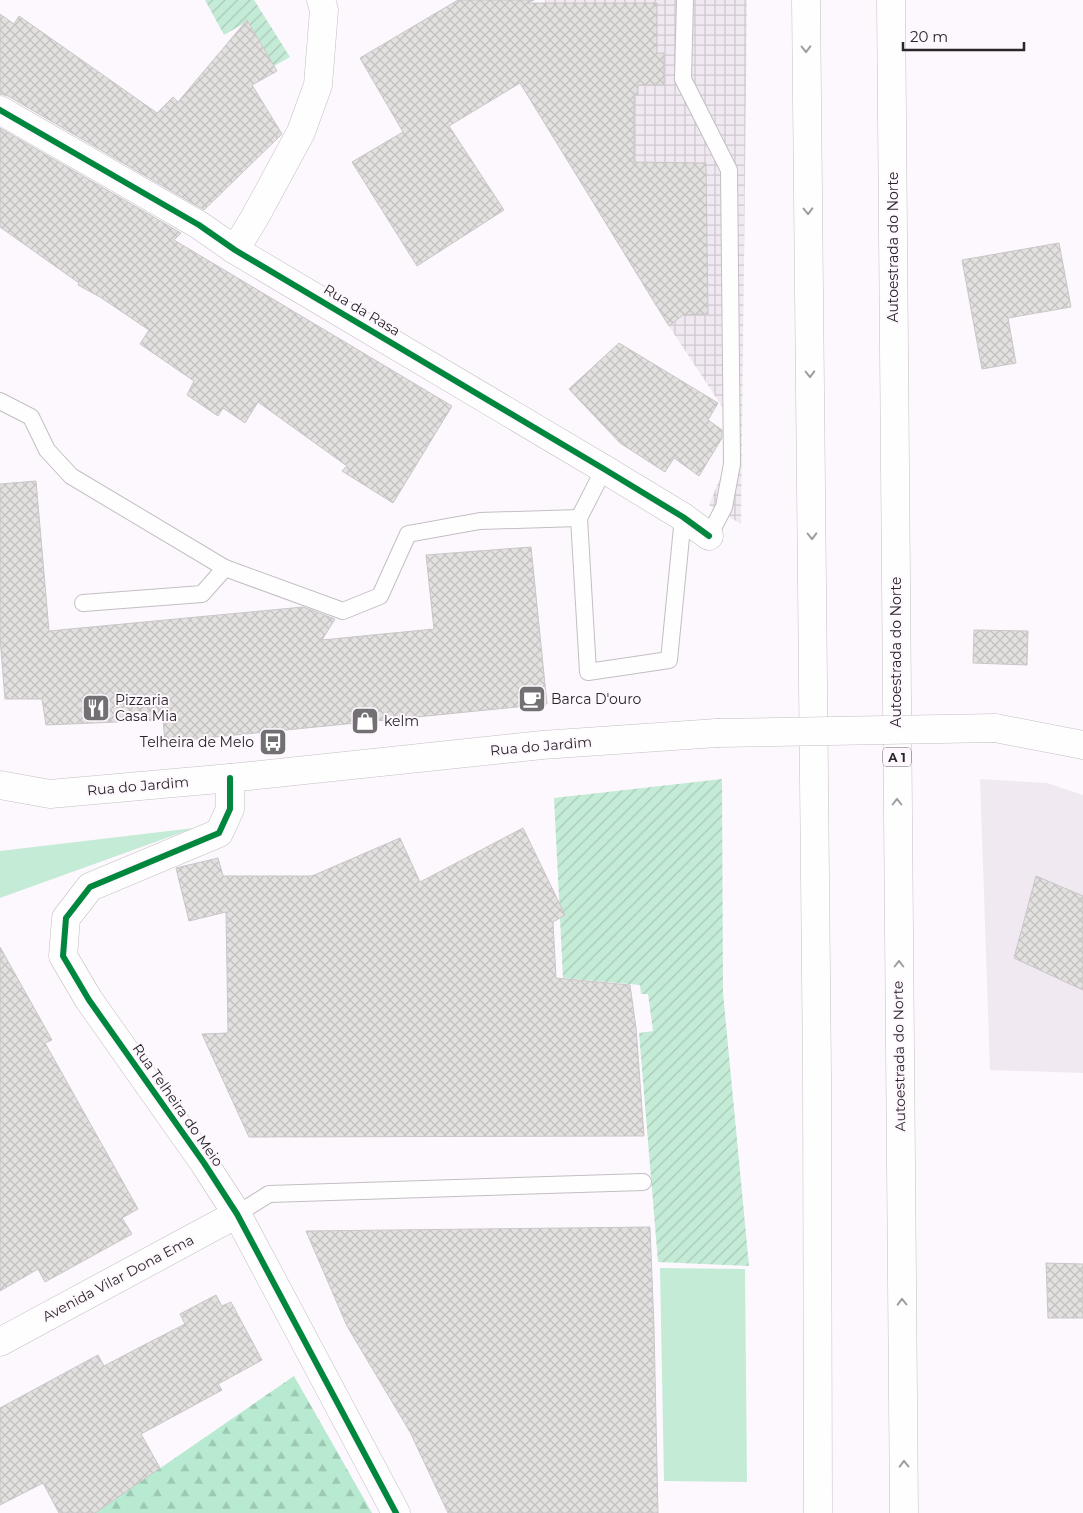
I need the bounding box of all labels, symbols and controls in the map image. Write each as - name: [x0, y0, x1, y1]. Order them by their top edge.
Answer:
- scale bar: [903, 20, 1024, 52]
- text: 20 m: [910, 27, 948, 46]
- one-way arrow: [801, 45, 812, 53]
- street label: Autoestrada do Norte: [884, 172, 902, 323]
- one-way arrow: [803, 208, 813, 215]
- street label: Rua da Rasa: [320, 280, 404, 340]
- one-way arrow: [805, 370, 815, 378]
- one-way arrow: [806, 532, 817, 540]
- street label: Autoestrada do Norte: [887, 577, 905, 728]
- cafe icon: Barca D'ouro: [517, 684, 547, 714]
- place label: Barca D'ouro: [551, 690, 642, 708]
- place label: Pizzaria Casa Mia: [115, 691, 177, 725]
- restaurant icon: Pizzaria Casa Mia: [81, 693, 111, 723]
- shop icon: kelm: [350, 706, 380, 736]
- place label: kelm: [384, 712, 419, 730]
- bus stop icon: Telheira de Melo: [258, 727, 288, 757]
- place label: Telheira de Melo: [140, 733, 254, 751]
- street label: Rua do Jardim: [489, 733, 593, 759]
- road number: A 1: [883, 748, 911, 766]
- street label: Rua do Jardim: [86, 773, 190, 799]
- one-way arrow: [892, 798, 902, 806]
- one-way arrow: [894, 960, 904, 968]
- street label: Autoestrada do Norte: [889, 980, 909, 1132]
- street label: Rua Telheira do Meio: [129, 1040, 227, 1170]
- street label: Avenida Vilar Dona Ema: [39, 1230, 197, 1326]
- one-way arrow: [897, 1298, 907, 1306]
- one-way arrow: [899, 1460, 909, 1468]

